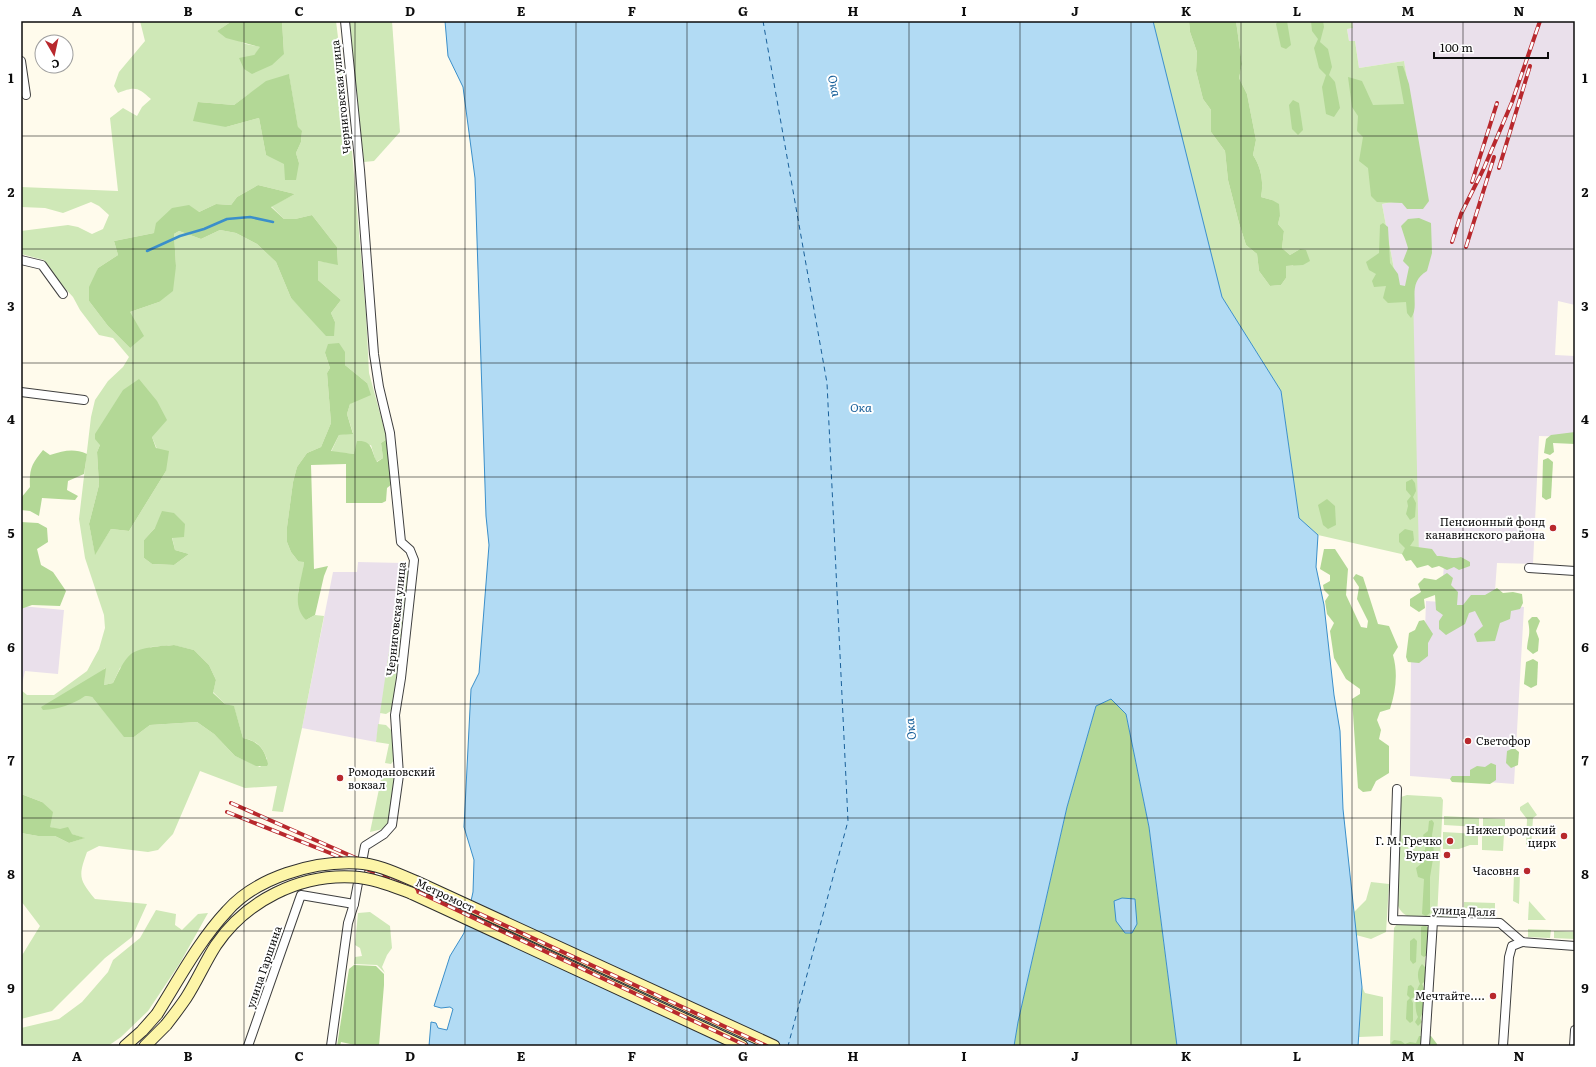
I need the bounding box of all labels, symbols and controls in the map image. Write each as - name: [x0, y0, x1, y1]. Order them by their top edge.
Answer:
- text: A: [72, 1, 82, 20]
- text: B: [184, 1, 193, 20]
- text: C: [294, 1, 304, 20]
- text: D: [405, 1, 415, 20]
- text: E: [517, 1, 526, 20]
- text: F: [628, 1, 636, 20]
- text: G: [738, 1, 748, 20]
- text: H: [848, 1, 859, 20]
- text: I: [961, 1, 967, 20]
- text: J: [1071, 1, 1079, 20]
- text: K: [1181, 1, 1192, 20]
- text: L: [1293, 1, 1301, 20]
- text: M: [1402, 1, 1415, 20]
- text: N: [1514, 1, 1525, 20]
- north arrow: [34, 34, 74, 74]
- scale bar: [1434, 34, 1548, 60]
- text: 100 m: [1440, 38, 1473, 56]
- street label: Черниговская улица: [326, 39, 354, 155]
- text: С: [50, 56, 61, 73]
- text: 1: [8, 68, 14, 87]
- text: 1: [1582, 68, 1588, 87]
- water label: Ока: [824, 73, 846, 99]
- text: 2: [8, 182, 15, 201]
- text: 2: [1582, 182, 1589, 201]
- text: 3: [7, 296, 15, 315]
- text: 3: [1581, 296, 1589, 315]
- water label: Ока: [850, 398, 872, 416]
- text: 4: [7, 409, 15, 428]
- text: 4: [1581, 409, 1589, 428]
- place label: Пенсионный фонд канавинского района: [1425, 513, 1545, 542]
- text: 5: [7, 523, 15, 542]
- marker: Пенсионный фонд канавинского района: [1548, 523, 1558, 533]
- text: 5: [1581, 523, 1589, 542]
- street label: Черниговская улица: [381, 561, 409, 677]
- text: 6: [7, 637, 15, 656]
- text: 6: [1581, 637, 1589, 656]
- water label: Ока: [900, 717, 920, 741]
- place label: Светофор: [1476, 732, 1531, 748]
- marker: Светофор: [1463, 736, 1473, 746]
- text: 7: [7, 750, 15, 769]
- text: 7: [1581, 750, 1589, 769]
- place label: Ромодановский вокзал: [348, 763, 435, 792]
- marker: Ромодановский вокзал: [335, 773, 345, 783]
- place label: Нижегородский цирк: [1466, 821, 1556, 850]
- marker: Нижегородский цирк: [1559, 831, 1569, 841]
- place label: Г. М. Гречко: [1375, 832, 1442, 848]
- marker: Г. М. Гречко: [1445, 836, 1455, 846]
- place label: Буран: [1405, 846, 1439, 862]
- marker: Буран: [1442, 850, 1452, 860]
- place label: Часовня: [1473, 862, 1519, 878]
- text: 8: [7, 864, 15, 883]
- text: 8: [1581, 864, 1589, 883]
- marker: Часовня: [1522, 866, 1532, 876]
- street label: Метромост: [413, 874, 478, 915]
- street label: улица Даля: [1432, 901, 1496, 919]
- street label: улица Гаршина: [241, 923, 285, 1010]
- text: 9: [7, 978, 15, 997]
- text: 9: [1581, 978, 1589, 997]
- place label: Мечтайте....: [1415, 987, 1485, 1003]
- marker: Мечтайте....: [1488, 991, 1498, 1001]
- text: A: [72, 1046, 82, 1065]
- text: B: [184, 1046, 193, 1065]
- text: C: [294, 1046, 304, 1065]
- text: D: [405, 1046, 415, 1065]
- text: E: [517, 1046, 526, 1065]
- text: F: [628, 1046, 636, 1065]
- text: G: [738, 1046, 748, 1065]
- text: H: [848, 1046, 859, 1065]
- text: I: [961, 1046, 967, 1065]
- text: J: [1071, 1046, 1079, 1065]
- text: K: [1181, 1046, 1192, 1065]
- text: L: [1293, 1046, 1301, 1065]
- text: M: [1402, 1046, 1415, 1065]
- text: N: [1514, 1046, 1525, 1065]

